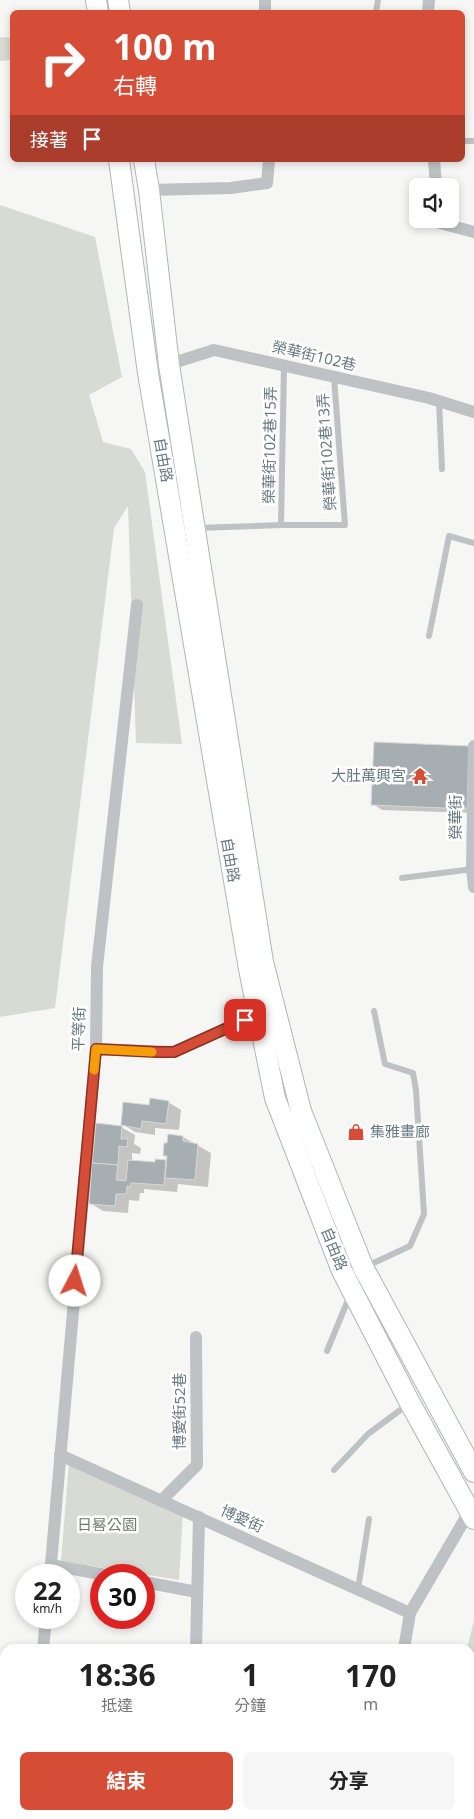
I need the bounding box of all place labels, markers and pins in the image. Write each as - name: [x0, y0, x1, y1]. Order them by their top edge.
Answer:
- place label: 大肚萬興宮: [331, 765, 406, 785]
- temple icon: 大肚萬興宮: [410, 766, 430, 786]
- pin: [224, 999, 266, 1041]
- place label: 集雅畫廊: [370, 1121, 430, 1141]
- shop icon: 集雅畫廊: [346, 1122, 366, 1142]

